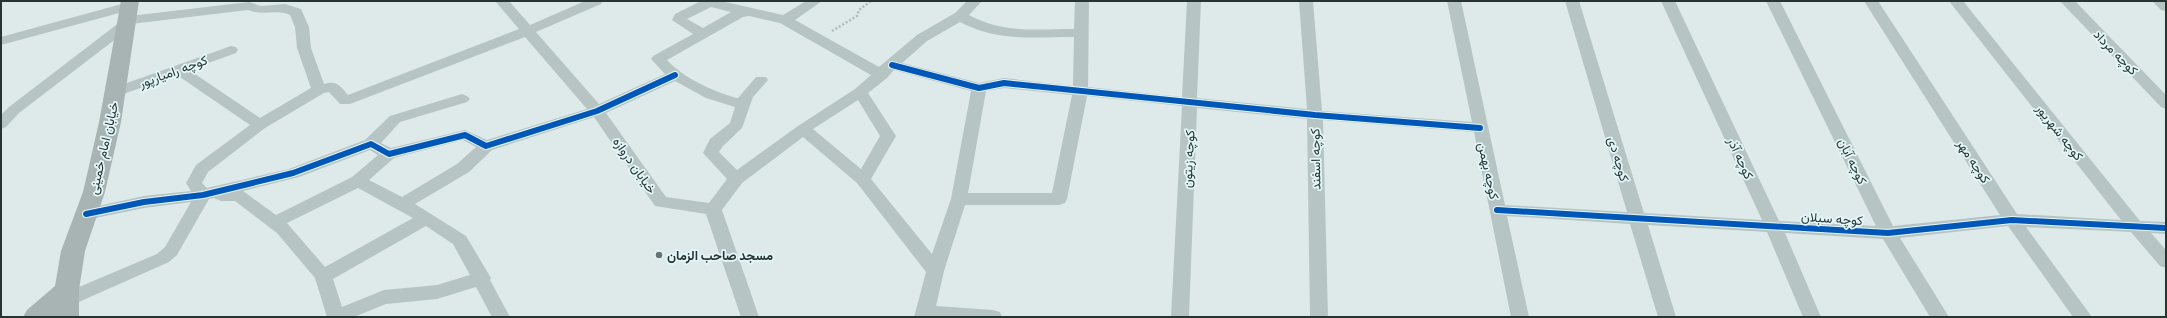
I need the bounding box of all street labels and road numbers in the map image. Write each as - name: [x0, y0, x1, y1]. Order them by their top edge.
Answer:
- street label: کوچه مرداد: [2089, 25, 2142, 80]
- street label: کوچه رامیارپور: [135, 50, 210, 93]
- street label: کوچه شهریور: [2031, 99, 2088, 165]
- street label: خیابان امام خمینی: [84, 100, 123, 196]
- street label: کوچه اسفند: [1305, 128, 1326, 190]
- street label: کوچه زیتون: [1177, 129, 1200, 189]
- street label: خیابان دروازه: [608, 133, 661, 198]
- street label: کوچه آذر: [1722, 133, 1759, 182]
- street label: کوچه دی: [1603, 134, 1634, 184]
- street label: کوچه آبان: [1833, 135, 1872, 188]
- street label: کوچه مهر: [1952, 135, 1995, 187]
- street label: کوچه بهمن: [1473, 141, 1504, 201]
- street label: کوچه سبلان: [1800, 207, 1864, 230]

